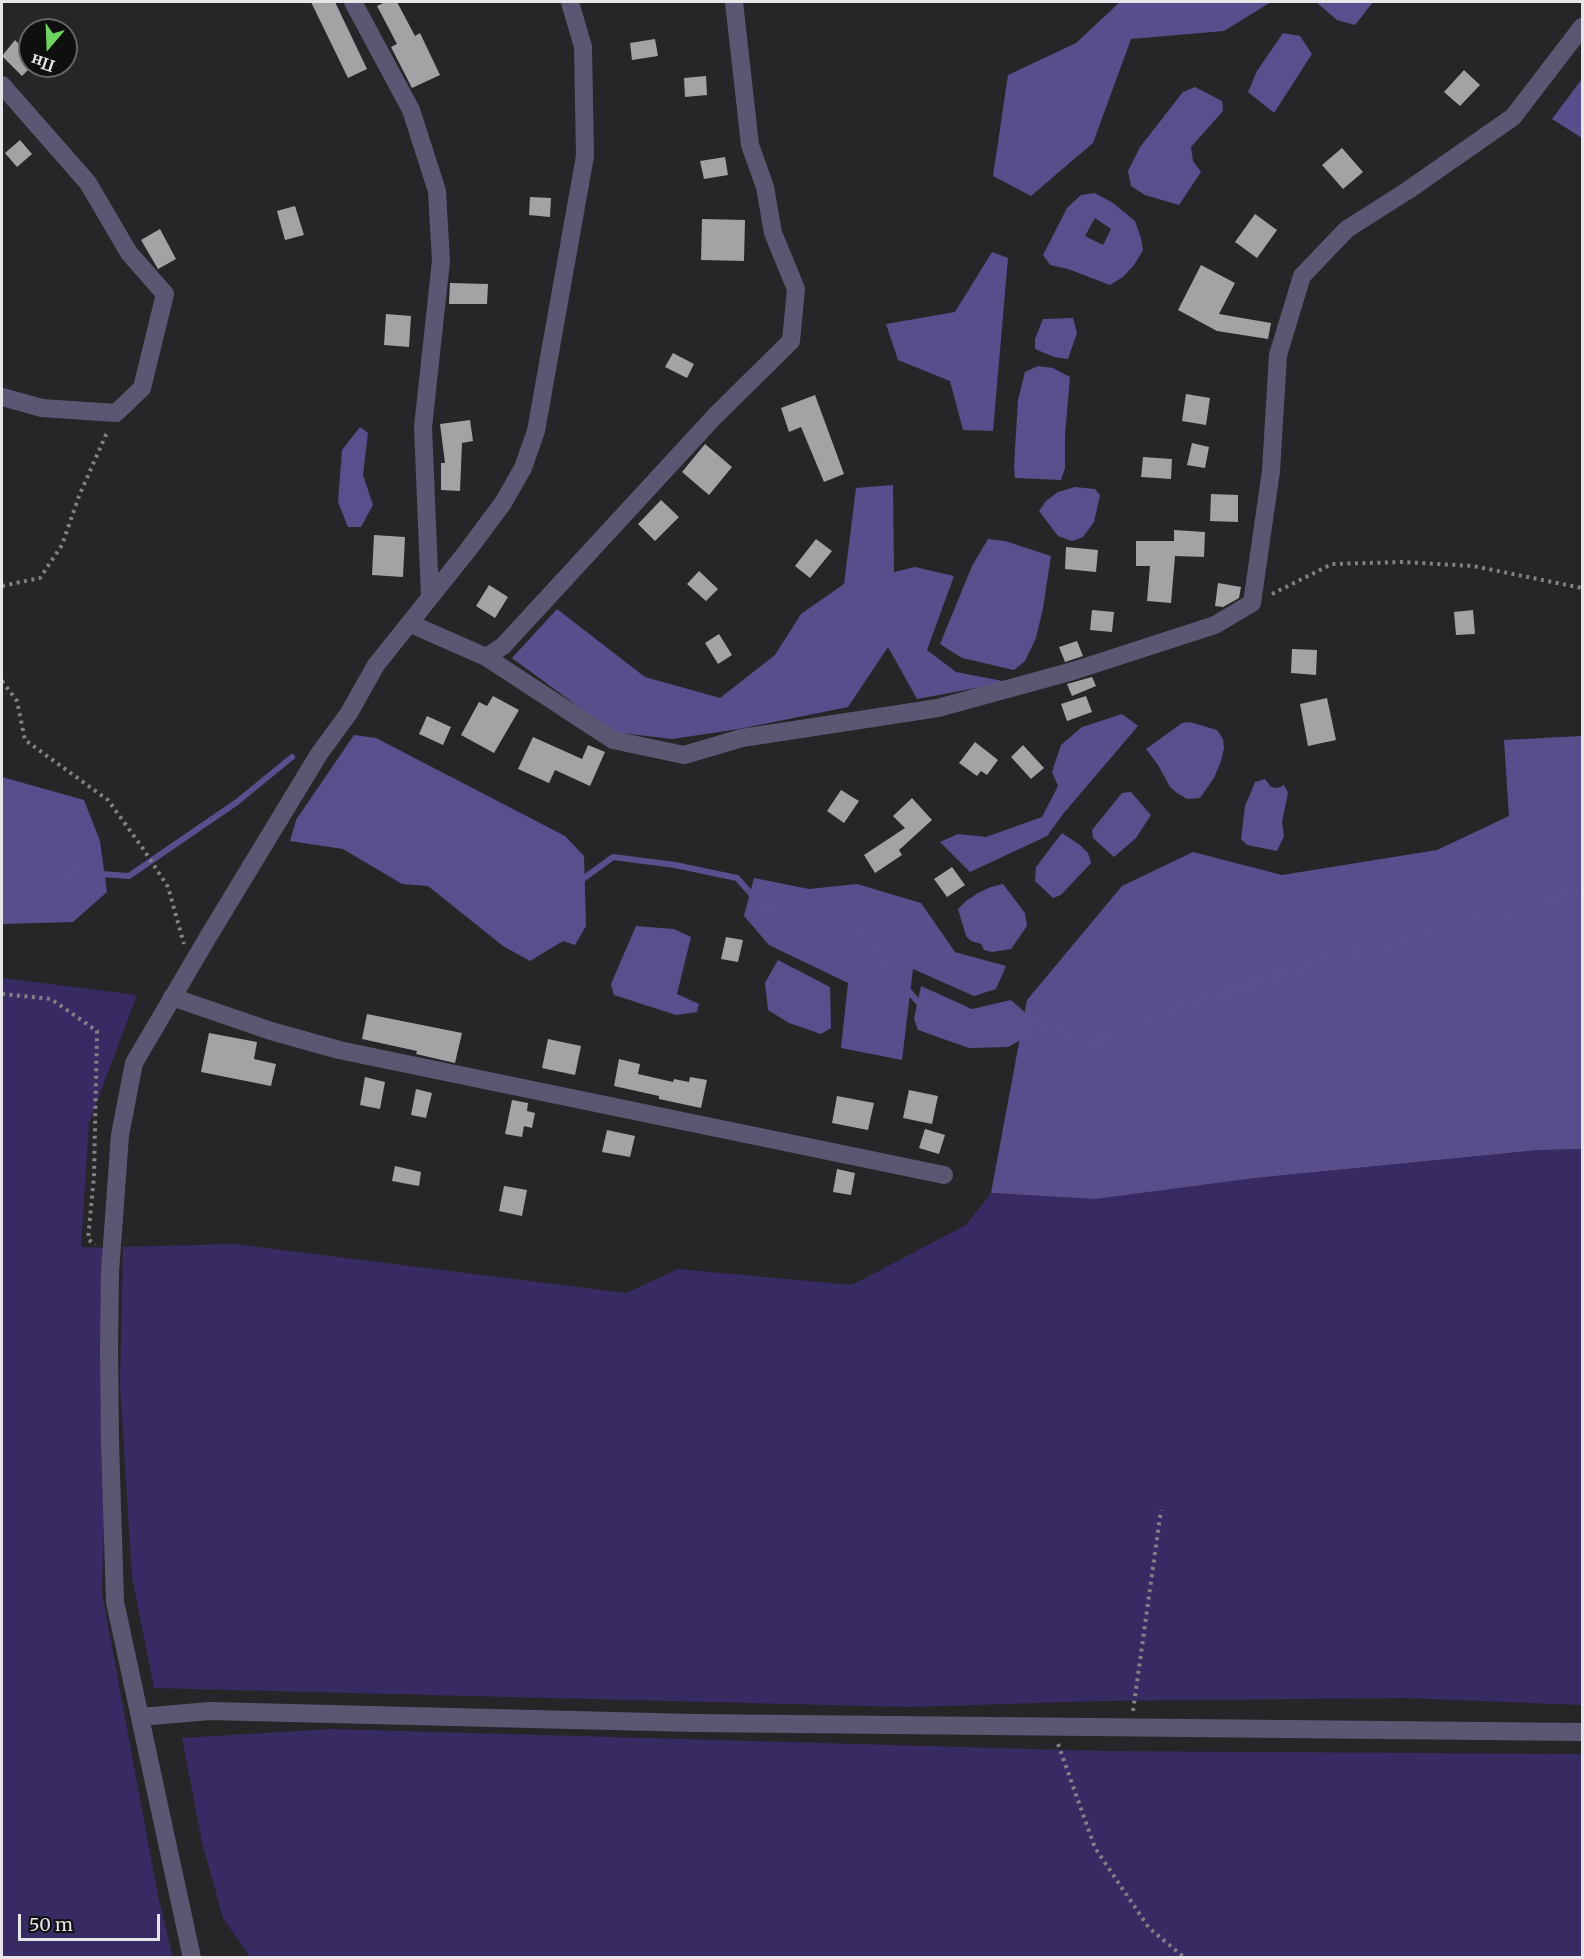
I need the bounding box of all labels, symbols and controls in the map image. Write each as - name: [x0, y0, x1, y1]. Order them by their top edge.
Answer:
- north arrow: [18, 18, 78, 78]
- text: Пн: [28, 50, 57, 76]
- scale bar: [21, 1902, 164, 1940]
- text: 50 m: [29, 1913, 73, 1936]

